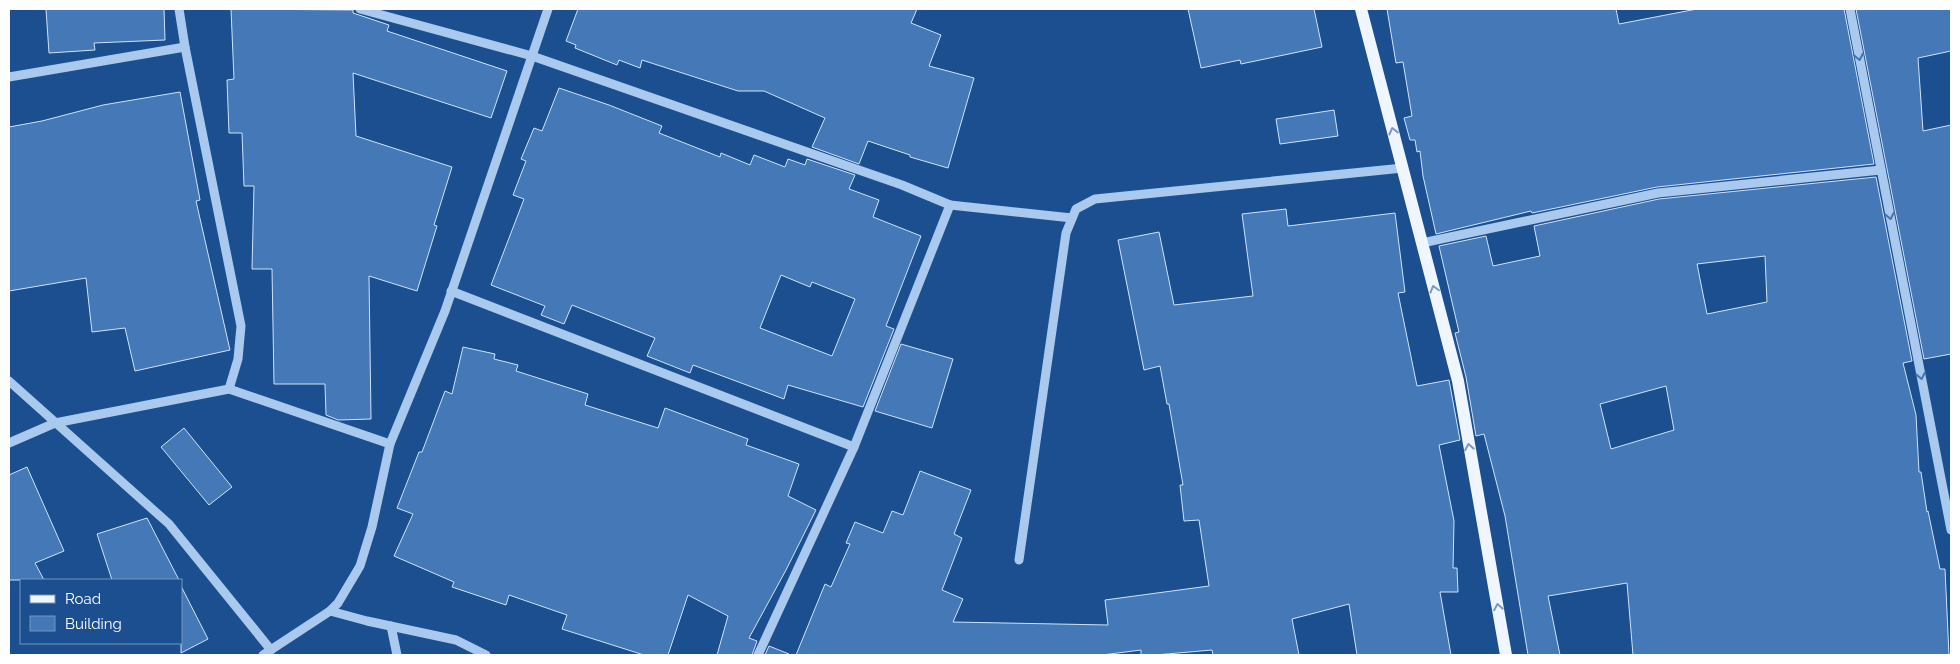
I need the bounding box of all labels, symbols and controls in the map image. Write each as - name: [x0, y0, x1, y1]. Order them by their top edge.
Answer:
- one-way arrow: [1854, 52, 1864, 61]
- one-way arrow: [1389, 128, 1399, 136]
- one-way arrow: [1885, 212, 1895, 221]
- one-way arrow: [1429, 284, 1440, 293]
- one-way arrow: [1916, 371, 1926, 380]
- one-way arrow: [1465, 443, 1475, 452]
- legend: [20, 579, 182, 644]
- text: Road: [65, 590, 101, 608]
- one-way arrow: [1493, 603, 1503, 612]
- text: Building: [65, 615, 122, 633]

